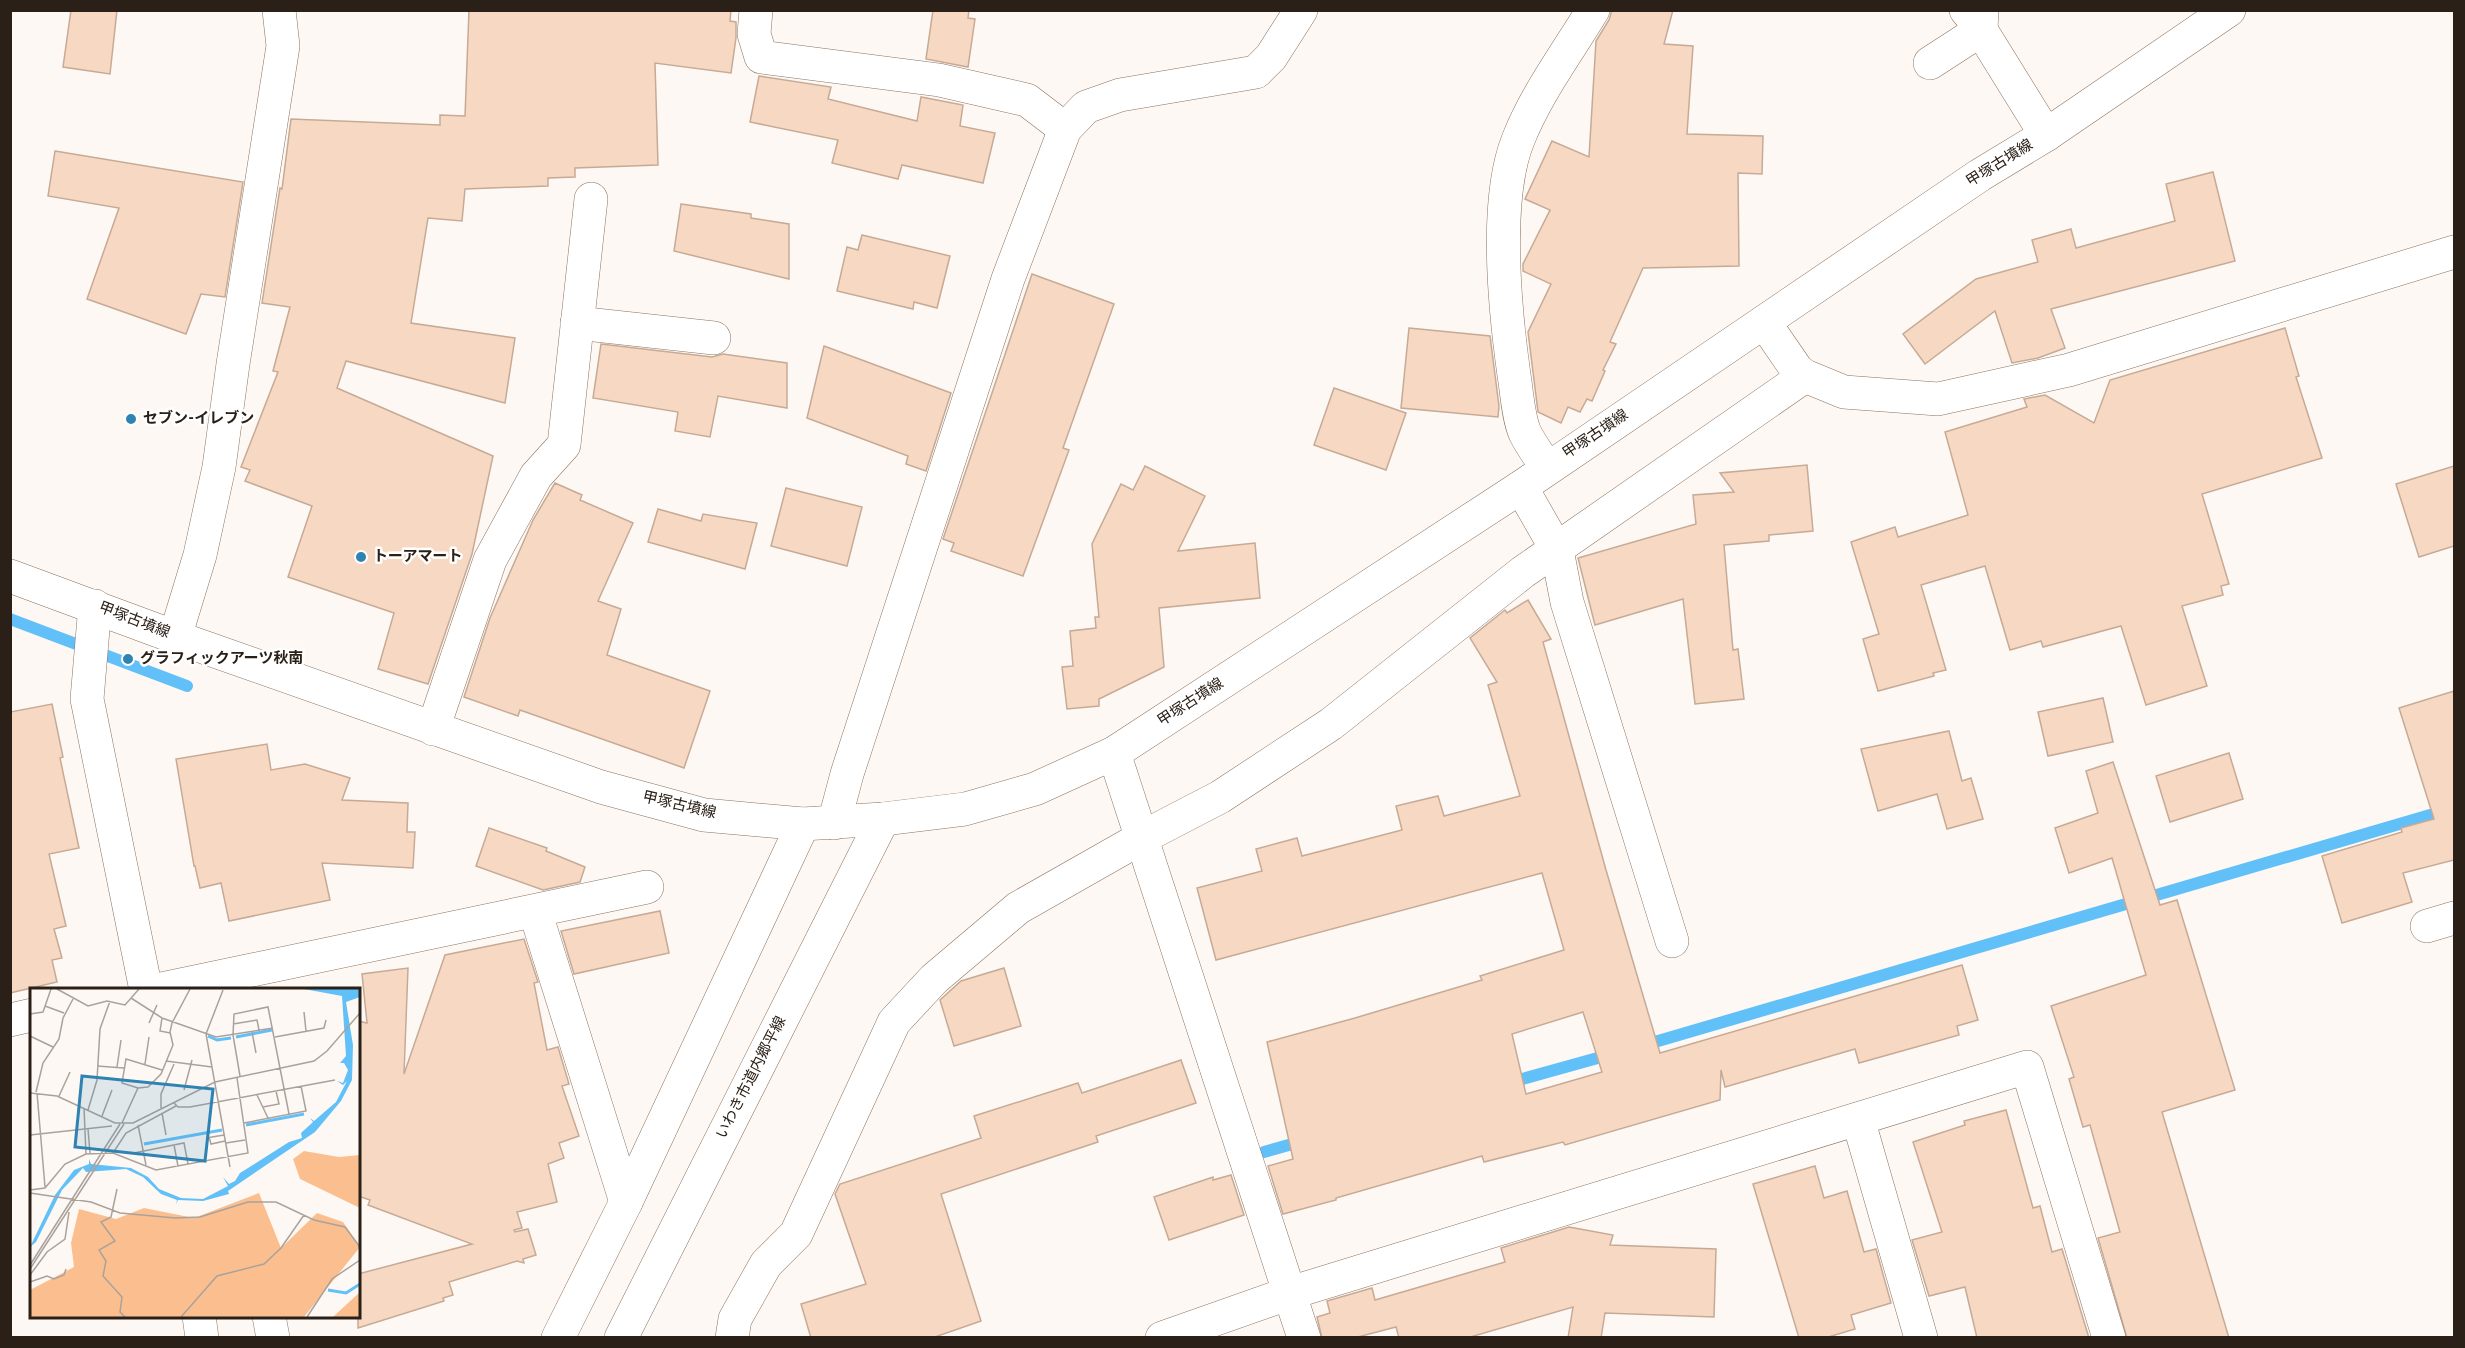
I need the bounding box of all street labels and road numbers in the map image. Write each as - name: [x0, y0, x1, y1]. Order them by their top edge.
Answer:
- street label: 甲塚古墳線: [1963, 136, 2037, 192]
- street label: 甲塚古墳線: [1560, 406, 1632, 464]
- street label: 甲塚古墳線: [96, 599, 172, 643]
- street label: 甲塚古墳線: [1154, 675, 1228, 731]
- street label: 甲塚古墳線: [640, 788, 718, 824]
- street label: いわき市道内郷平線: [713, 1014, 791, 1142]

